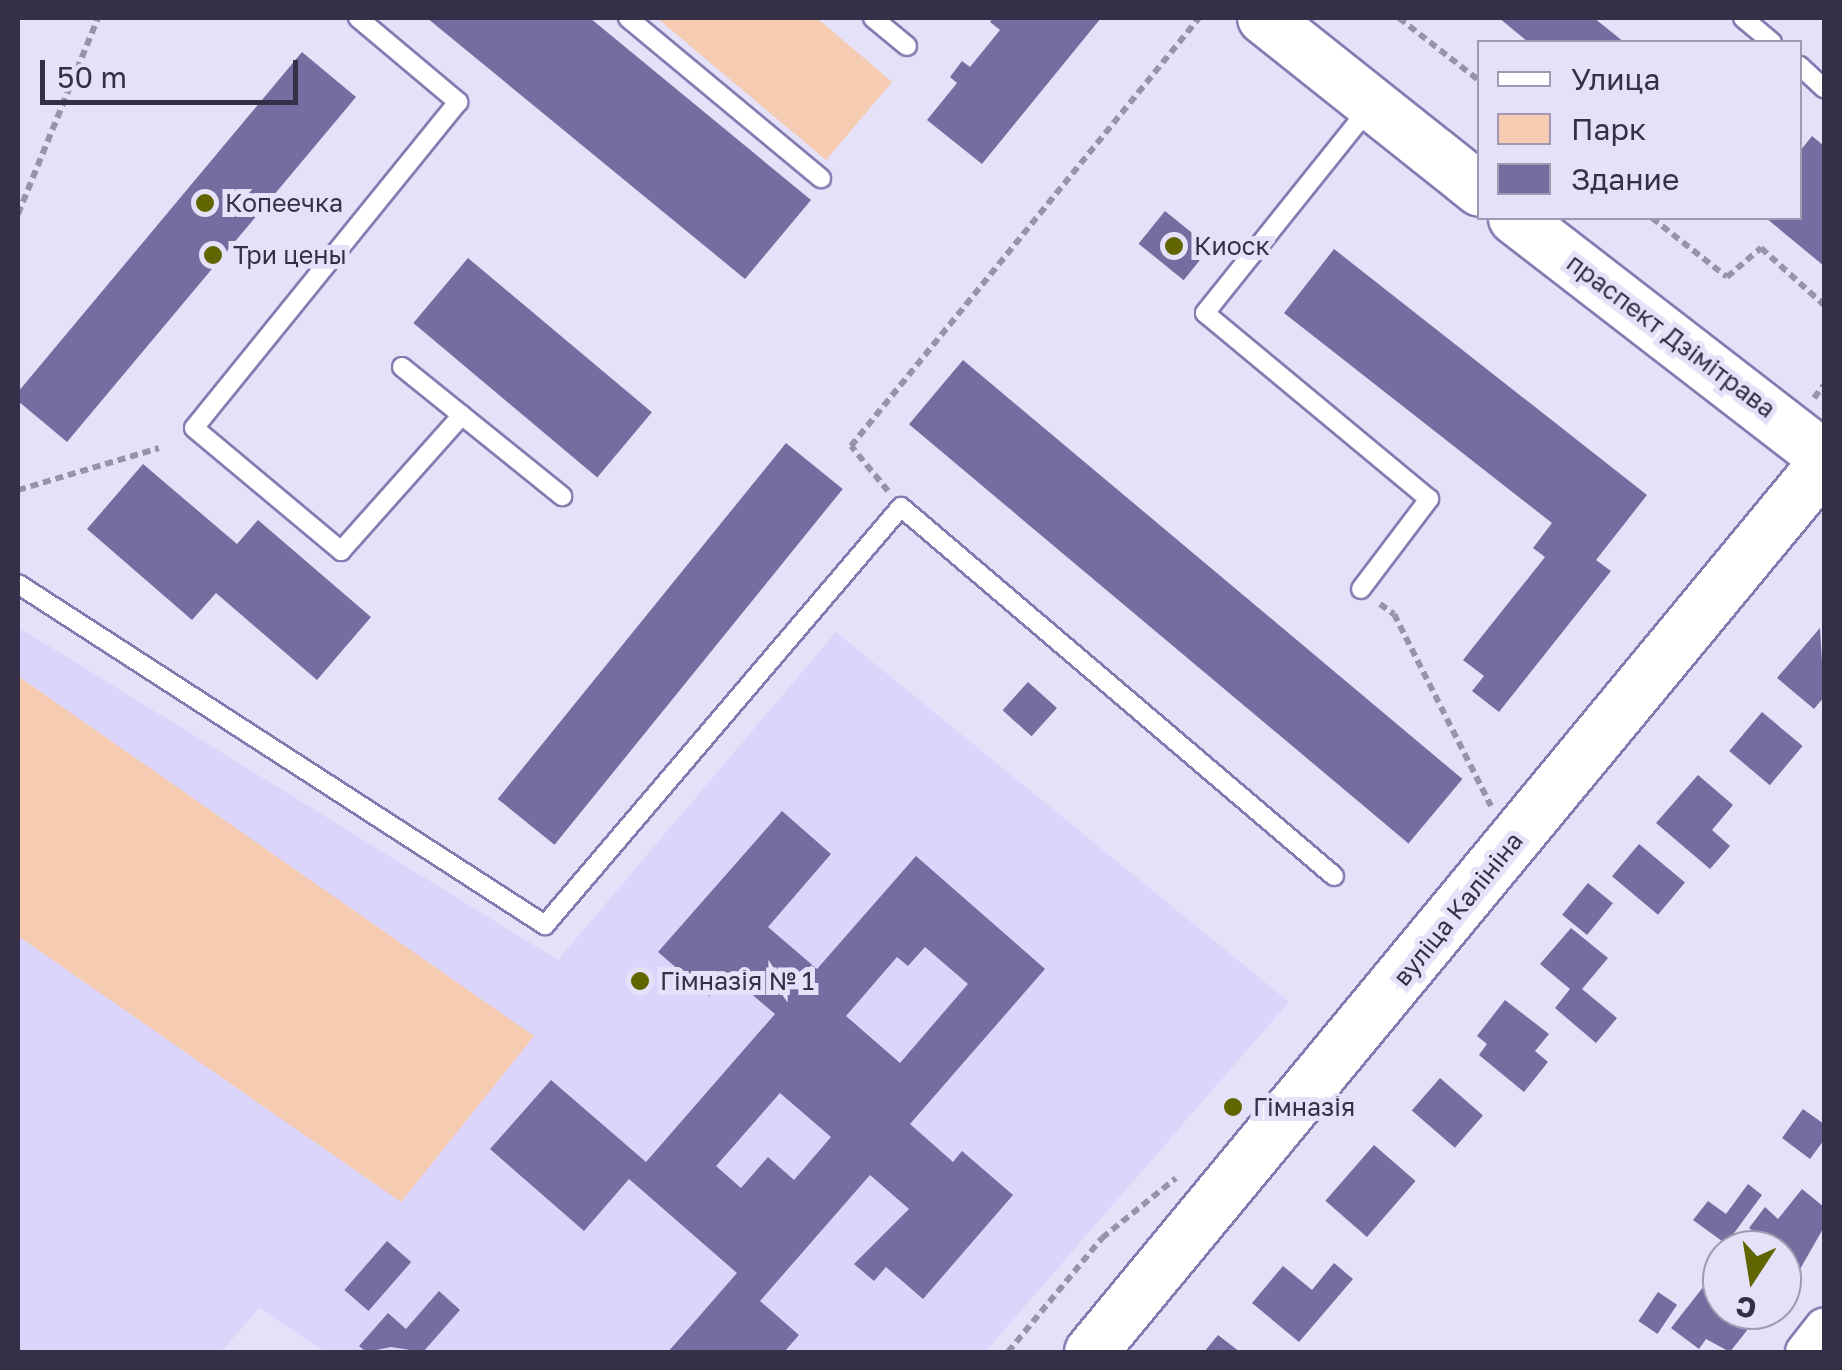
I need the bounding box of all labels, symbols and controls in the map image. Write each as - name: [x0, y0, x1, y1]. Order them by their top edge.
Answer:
- scale bar: [45, 40, 302, 102]
- legend: [1477, 40, 1802, 220]
- text: 50 m: [57, 59, 127, 95]
- text: Улица: [1571, 61, 1660, 97]
- text: Парк: [1571, 111, 1646, 147]
- text: Здание: [1571, 161, 1679, 197]
- place label: Копеечка: [225, 188, 343, 218]
- marker: Копеечка: [194, 192, 216, 214]
- place label: Киоск: [1194, 231, 1270, 261]
- marker: Киоск: [1163, 235, 1185, 257]
- place label: Три цены: [233, 240, 347, 270]
- marker: Три цены: [202, 244, 224, 266]
- street label: праспект Дзімітрава: [1561, 248, 1781, 424]
- street label: вуліца Калініна: [1387, 826, 1529, 992]
- place label: Гімназія № 1: [660, 966, 814, 996]
- marker: Гімназія № 1: [629, 970, 651, 992]
- place label: Гімназія: [1253, 1092, 1355, 1122]
- marker: Гімназія: [1222, 1096, 1244, 1118]
- north arrow: [1702, 1230, 1802, 1330]
- text: С: [1733, 1290, 1759, 1326]

